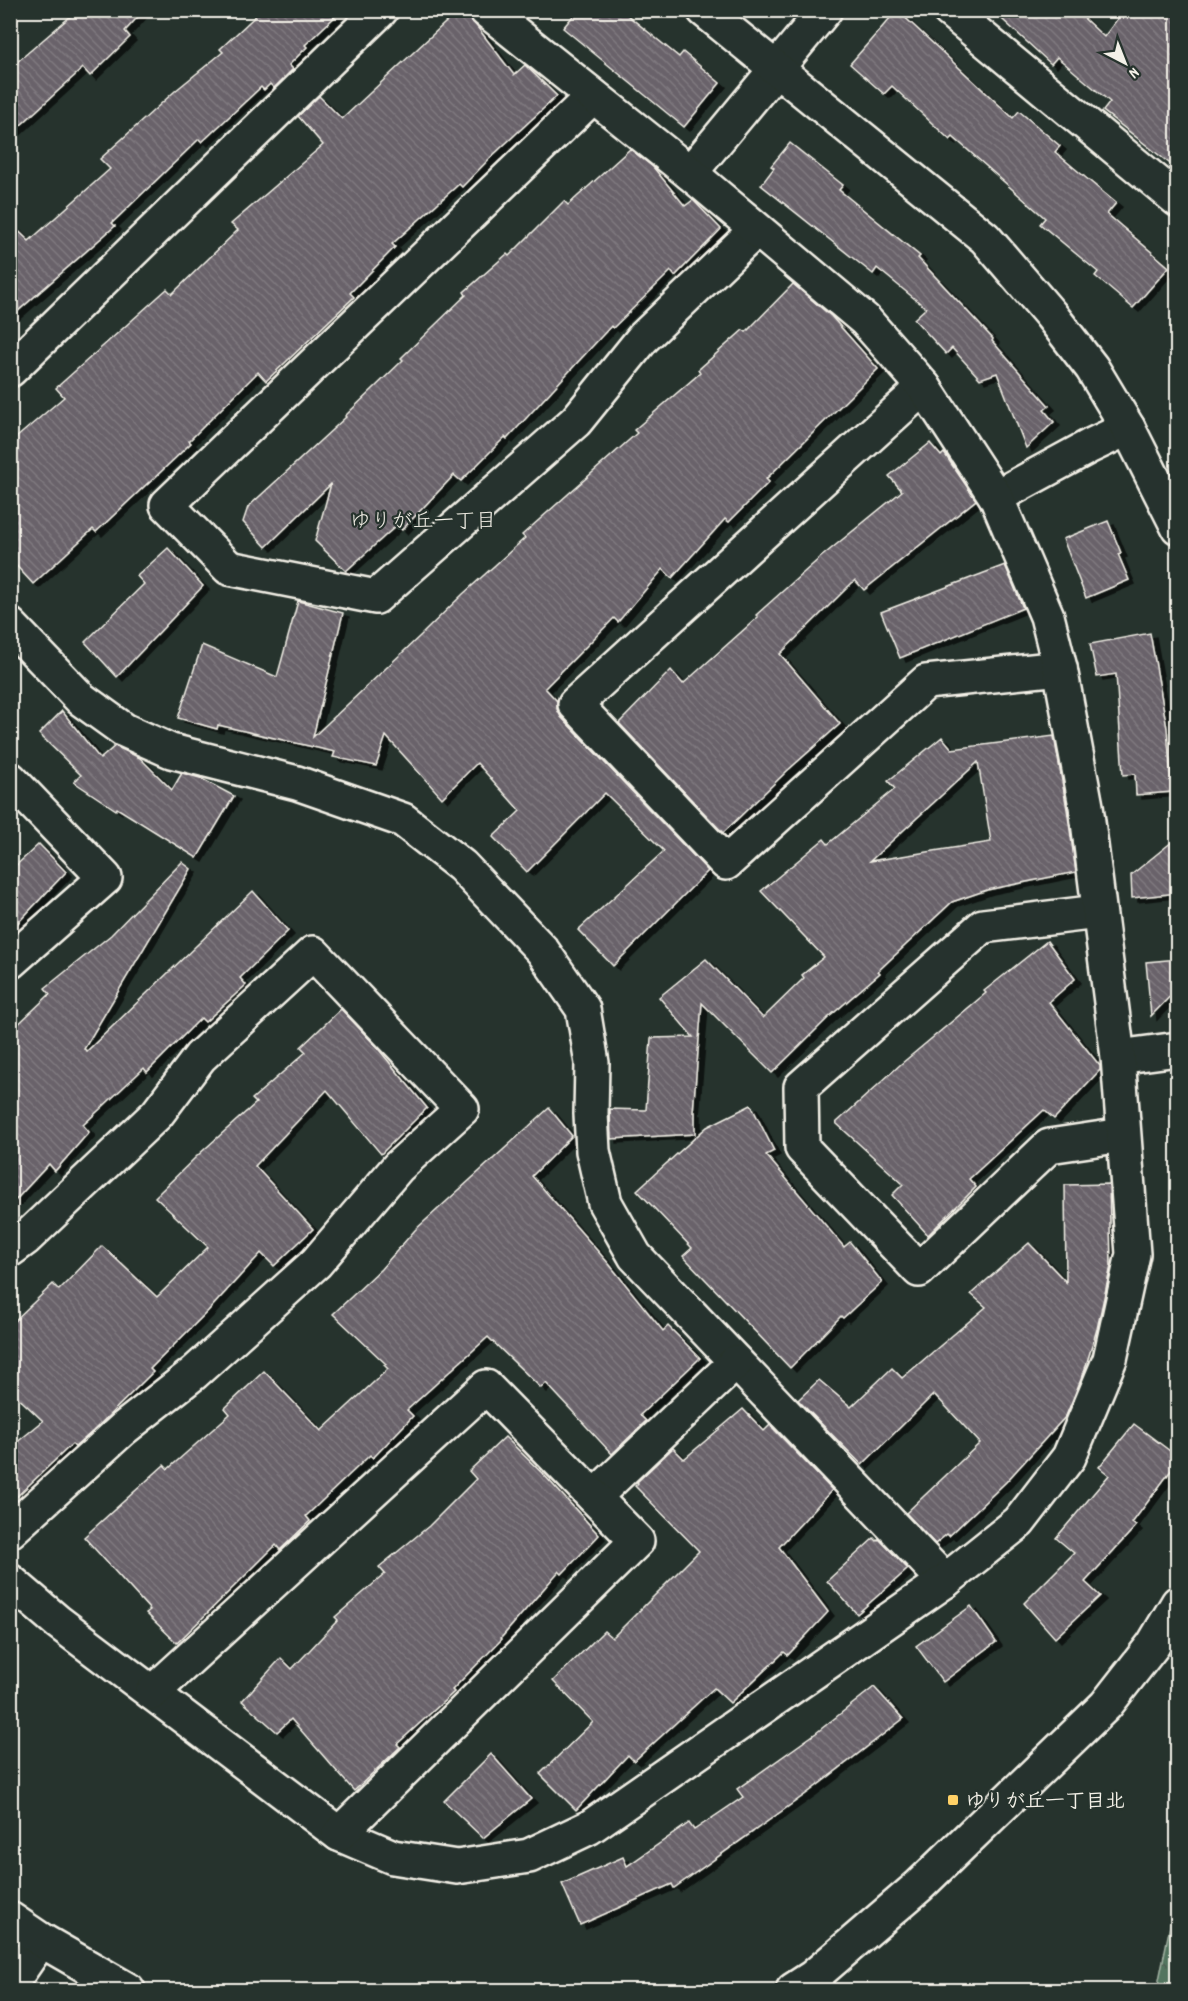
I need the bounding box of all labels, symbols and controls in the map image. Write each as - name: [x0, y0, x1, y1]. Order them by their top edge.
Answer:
- north arrow: [1095, 33, 1155, 93]
- text: N: [1123, 61, 1144, 84]
- district label: ゆりが丘一丁目: [350, 508, 497, 538]
- place label: ゆりが丘一丁目北: [965, 1789, 1125, 1817]
- marker: ゆりが丘一丁目北: [946, 1793, 960, 1807]

